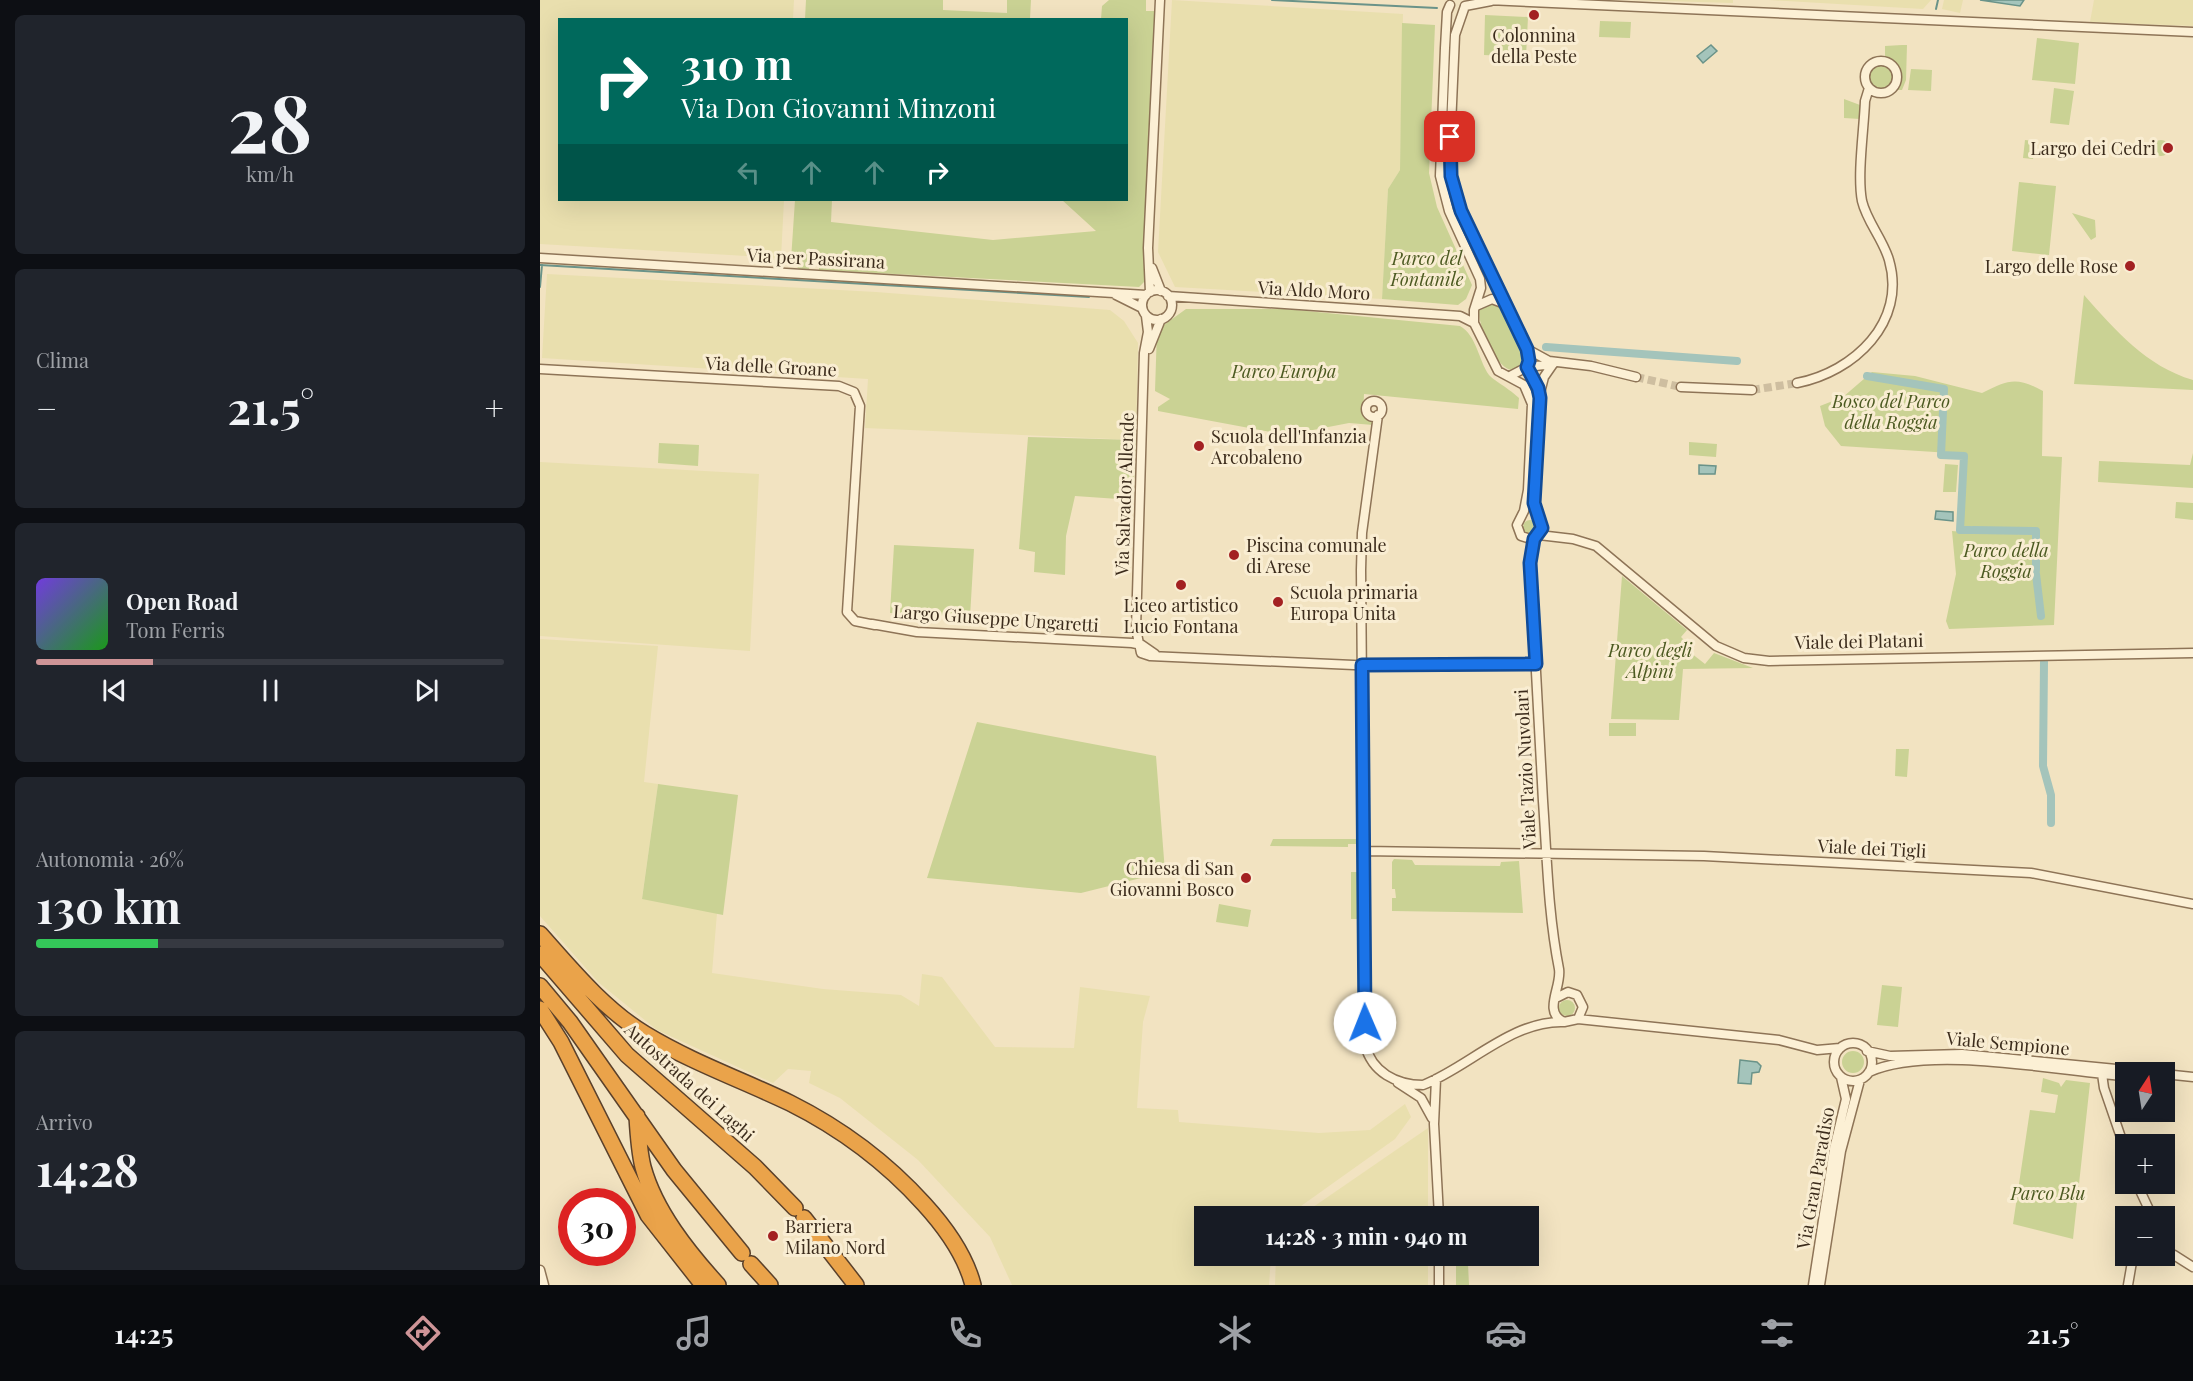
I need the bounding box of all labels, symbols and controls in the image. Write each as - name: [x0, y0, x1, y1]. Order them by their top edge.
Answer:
- marker: Colonnina della Peste: [1527, 8, 1541, 22]
- place label: Colonnina della Peste: [1491, 23, 1577, 68]
- text: 310 m: [681, 35, 792, 91]
- icon: right: [582, 42, 660, 120]
- text: 28: [228, 69, 312, 173]
- text: Via Don Giovanni Minzoni: [681, 89, 996, 125]
- pin: [1424, 111, 1475, 162]
- icon: arrive: [1433, 120, 1466, 153]
- place label: Largo dei Cedri: [2030, 136, 2156, 160]
- marker: Largo dei Cedri: [2161, 141, 2175, 155]
- icon: left: [732, 156, 765, 189]
- icon: ahead: [795, 156, 828, 189]
- icon: ahead: [858, 156, 891, 189]
- icon: right: [921, 156, 954, 189]
- text: km/h: [246, 160, 294, 187]
- street label: Via per Passirana: [745, 242, 886, 274]
- park label: Parco del Fontanile: [1389, 246, 1464, 291]
- place label: Largo delle Rose: [1985, 254, 2118, 278]
- marker: Largo delle Rose: [2123, 259, 2137, 273]
- street label: Via Aldo Moro: [1256, 275, 1371, 305]
- text: Clima: [36, 346, 89, 373]
- street label: Via delle Groane: [704, 351, 837, 381]
- park label: Parco Europa: [1231, 359, 1336, 383]
- text: 21.5°: [228, 376, 314, 436]
- text: −: [36, 385, 57, 429]
- text: +: [485, 385, 504, 429]
- park label: Bosco del Parco della Roggia: [1831, 389, 1950, 434]
- street label: Via Salvador Allende: [1109, 412, 1139, 577]
- place label: Scuola dell'Infanzia Arcobaleno: [1210, 424, 1367, 469]
- marker: Scuola dell'Infanzia Arcobaleno: [1192, 439, 1206, 453]
- place label: Piscina comunale di Arese: [1246, 533, 1387, 578]
- park label: Parco della Roggia: [1962, 538, 2049, 583]
- marker: Piscina comunale di Arese: [1227, 548, 1241, 562]
- marker: Liceo artistico Lucio Fontana: [1174, 578, 1188, 592]
- place label: Scuola primaria Europa Unita: [1290, 580, 1418, 625]
- text: Open Road: [126, 586, 238, 616]
- place label: Liceo artistico Lucio Fontana: [1124, 593, 1239, 638]
- marker: Scuola primaria Europa Unita: [1271, 595, 1285, 609]
- street label: Largo Giuseppe Ungaretti: [892, 599, 1100, 637]
- text: Tom Ferris: [126, 616, 225, 643]
- street label: Viale dei Platani: [1793, 628, 1924, 654]
- park label: Parco degli Alpini: [1607, 638, 1693, 683]
- icon: previous: [98, 674, 131, 707]
- icon: pause: [254, 674, 287, 707]
- icon: next: [410, 674, 443, 707]
- street label: Viale Tazio Nuvolari: [1509, 689, 1541, 850]
- street label: Viale dei Tigli: [1816, 833, 1927, 863]
- text: Autonomia · 26%: [36, 845, 184, 872]
- place label: Chiesa di San Giovanni Bosco: [1110, 856, 1234, 901]
- marker: Chiesa di San Giovanni Bosco: [1239, 871, 1253, 885]
- text: 130 km: [36, 875, 181, 935]
- position arrow: [1333, 991, 1397, 1055]
- street label: Autostrada dei Laghi: [619, 1017, 760, 1147]
- street label: Viale Sempione: [1944, 1026, 2071, 1060]
- north arrow: [2115, 1062, 2175, 1122]
- map controls: [2115, 1062, 2175, 1266]
- street label: Via Gran Paradiso: [1790, 1105, 1839, 1252]
- text: Arrivo: [36, 1108, 93, 1135]
- button: +: [2115, 1134, 2175, 1194]
- text: 14:28: [36, 1138, 139, 1198]
- park label: Parco Blu: [2010, 1181, 2085, 1205]
- speed limit sign: 30: [558, 1188, 636, 1266]
- button: −: [2115, 1206, 2175, 1266]
- place label: Barriera Milano Nord: [785, 1214, 886, 1259]
- text: 14:28 · 3 min · 940 m: [1266, 1221, 1467, 1251]
- marker: Barriera Milano Nord: [766, 1229, 780, 1243]
- icon: directions: [402, 1312, 444, 1354]
- icon: music: [673, 1312, 715, 1354]
- icon: phone: [944, 1312, 986, 1354]
- icon: climate: [1214, 1312, 1256, 1354]
- icon: car: [1485, 1312, 1527, 1354]
- icon: filters: [1756, 1312, 1798, 1354]
- text: 14:25: [114, 1315, 173, 1351]
- text: 21.5°: [2026, 1315, 2079, 1351]

